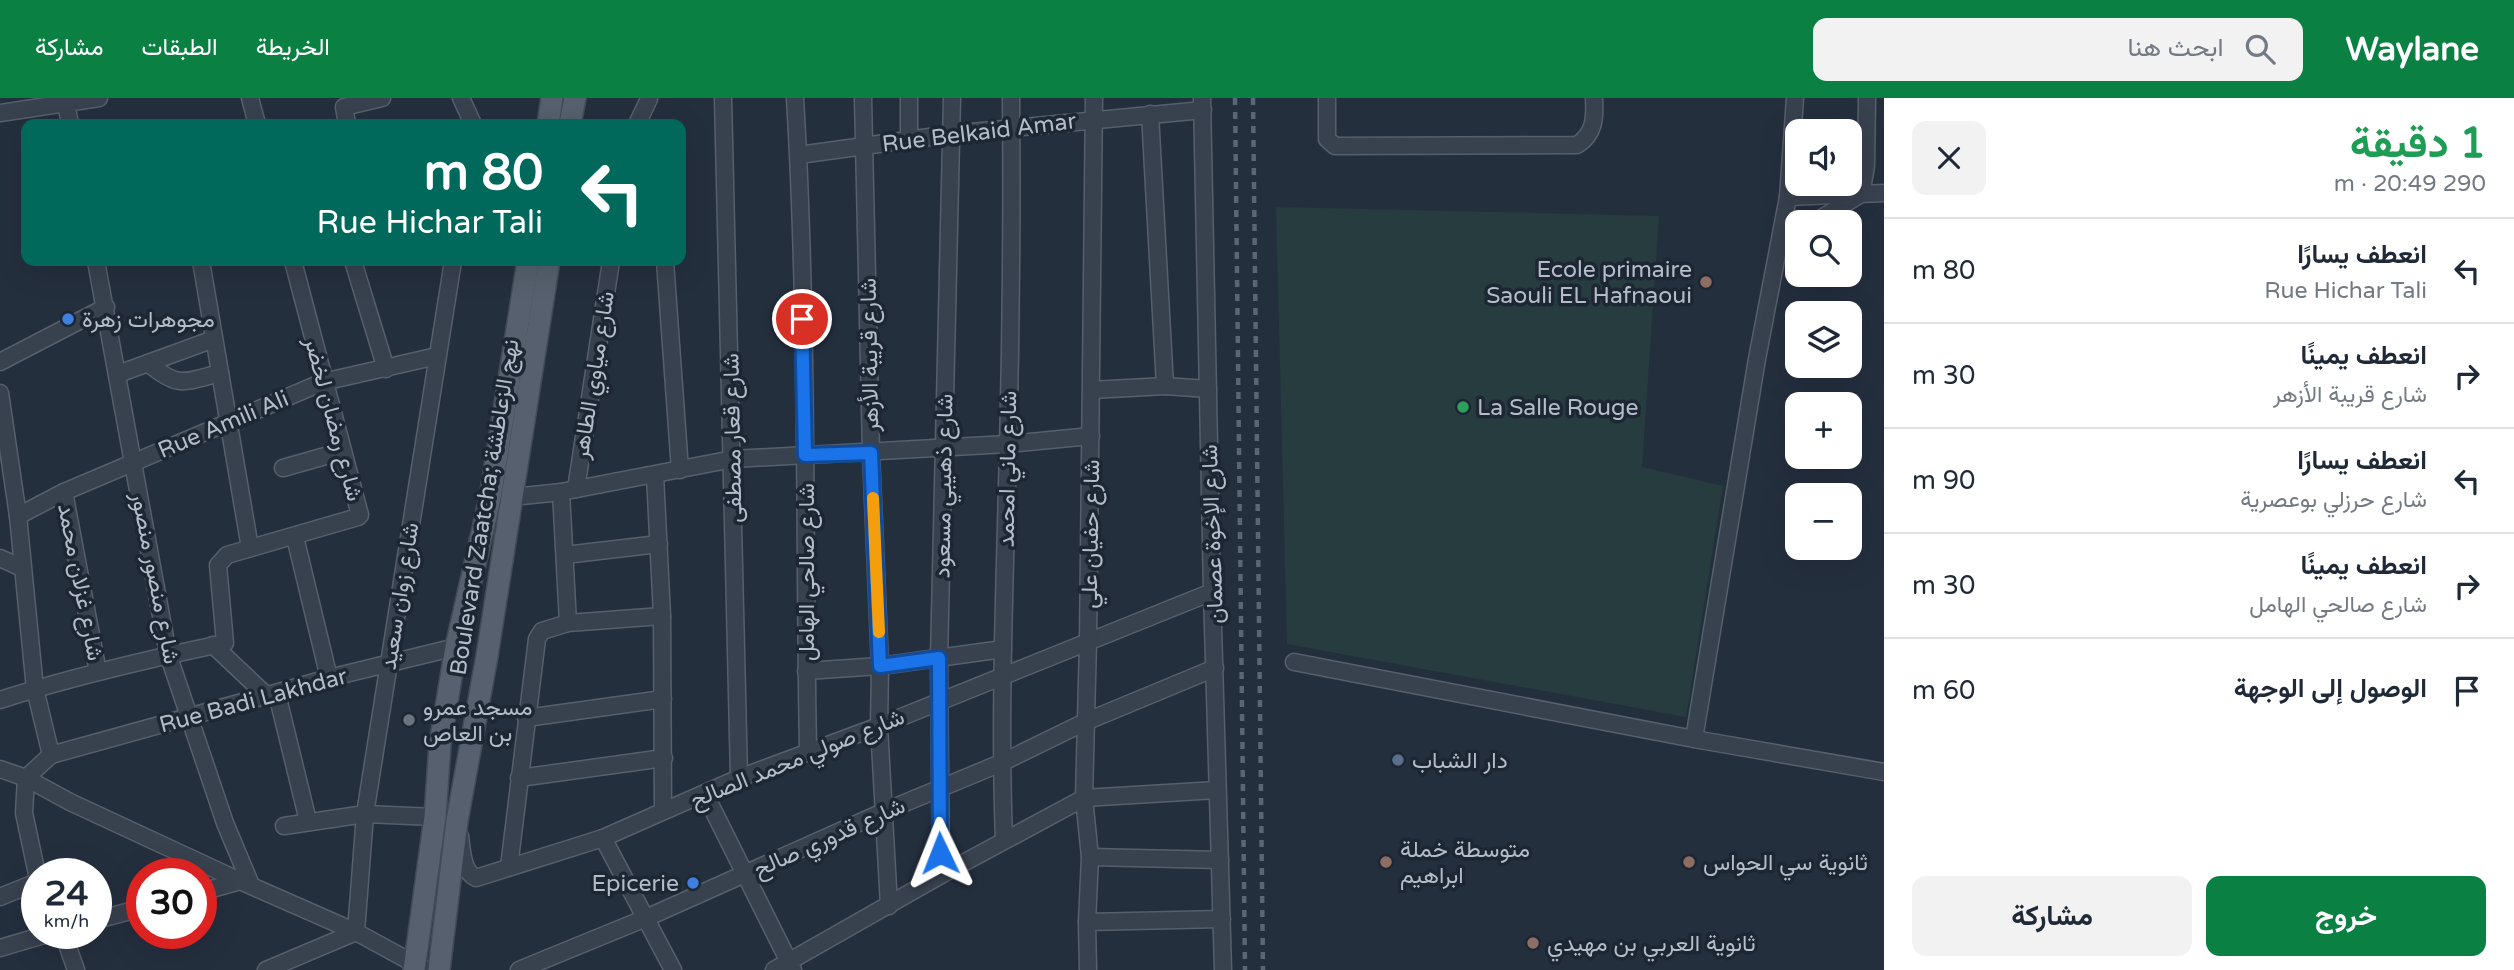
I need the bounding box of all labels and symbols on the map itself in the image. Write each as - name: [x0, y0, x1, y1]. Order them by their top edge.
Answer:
- street label: Rue Belkaid Amar: [881, 107, 1078, 159]
- place label: Ecole primaire Saouli EL Hafnaoui: [1486, 256, 1692, 310]
- marker: Ecole primaire Saouli EL Hafnaoui: [1698, 274, 1714, 290]
- street label: شارع قريبة الأزهر: [855, 278, 886, 433]
- street label: شارع مياوي الطاهر: [567, 289, 625, 463]
- pin: [772, 289, 832, 349]
- place label: مجوهرات زهرة: [82, 306, 215, 334]
- marker: مجوهرات زهرة: [60, 311, 76, 327]
- street label: شارع رمضان لخضر: [296, 333, 368, 505]
- street label: Boulevard Zaatcha; نهج الزعاطشة: [445, 337, 526, 677]
- street label: شارع قعار مصطفى: [718, 353, 749, 523]
- street label: Rue Amili Ali: [154, 385, 293, 465]
- street label: شارع ماني امحمد: [993, 390, 1027, 548]
- street label: شارع ذهيبي مسعود: [928, 393, 964, 579]
- place label: La Salle Rouge: [1477, 394, 1639, 422]
- marker: La Salle Rouge: [1455, 399, 1471, 415]
- street label: شارع الإخوة عصمان: [1196, 444, 1231, 624]
- street label: شارع حفيان علي: [1076, 459, 1110, 609]
- street label: شارع صالحي الهامل: [793, 483, 825, 661]
- street label: شارع منصور منصور: [124, 489, 185, 666]
- street label: شارع غزلان محمد: [50, 501, 109, 663]
- street label: شارع زوان سعيد: [375, 521, 426, 672]
- street label: Rue Badi Lakhdar: [156, 662, 350, 740]
- place label: مسجد عمرو بن العاص: [423, 694, 533, 748]
- street label: شارع صولي محمد الصالح: [686, 703, 910, 818]
- marker: مسجد عمرو بن العاص: [401, 712, 417, 728]
- place label: دار الشباب: [1412, 747, 1508, 775]
- marker: دار الشباب: [1390, 752, 1406, 768]
- street label: شارع قدوري صالح: [749, 792, 911, 888]
- position arrow: [903, 816, 977, 890]
- place label: متوسطة خملة ابراهيم: [1400, 836, 1530, 890]
- place label: ثانوية سي الحواس: [1703, 849, 1868, 881]
- marker: متوسطة خملة ابراهيم: [1378, 854, 1394, 870]
- marker: ثانوية سي الحواس: [1681, 854, 1697, 870]
- speed limit sign: 30: [126, 858, 217, 949]
- place label: Epicerie: [592, 870, 679, 898]
- marker: Epicerie: [685, 875, 701, 891]
- place label: ثانوية العربي بن مهيدي: [1547, 930, 1756, 962]
- marker: ثانوية العربي بن مهيدي: [1525, 935, 1541, 951]

